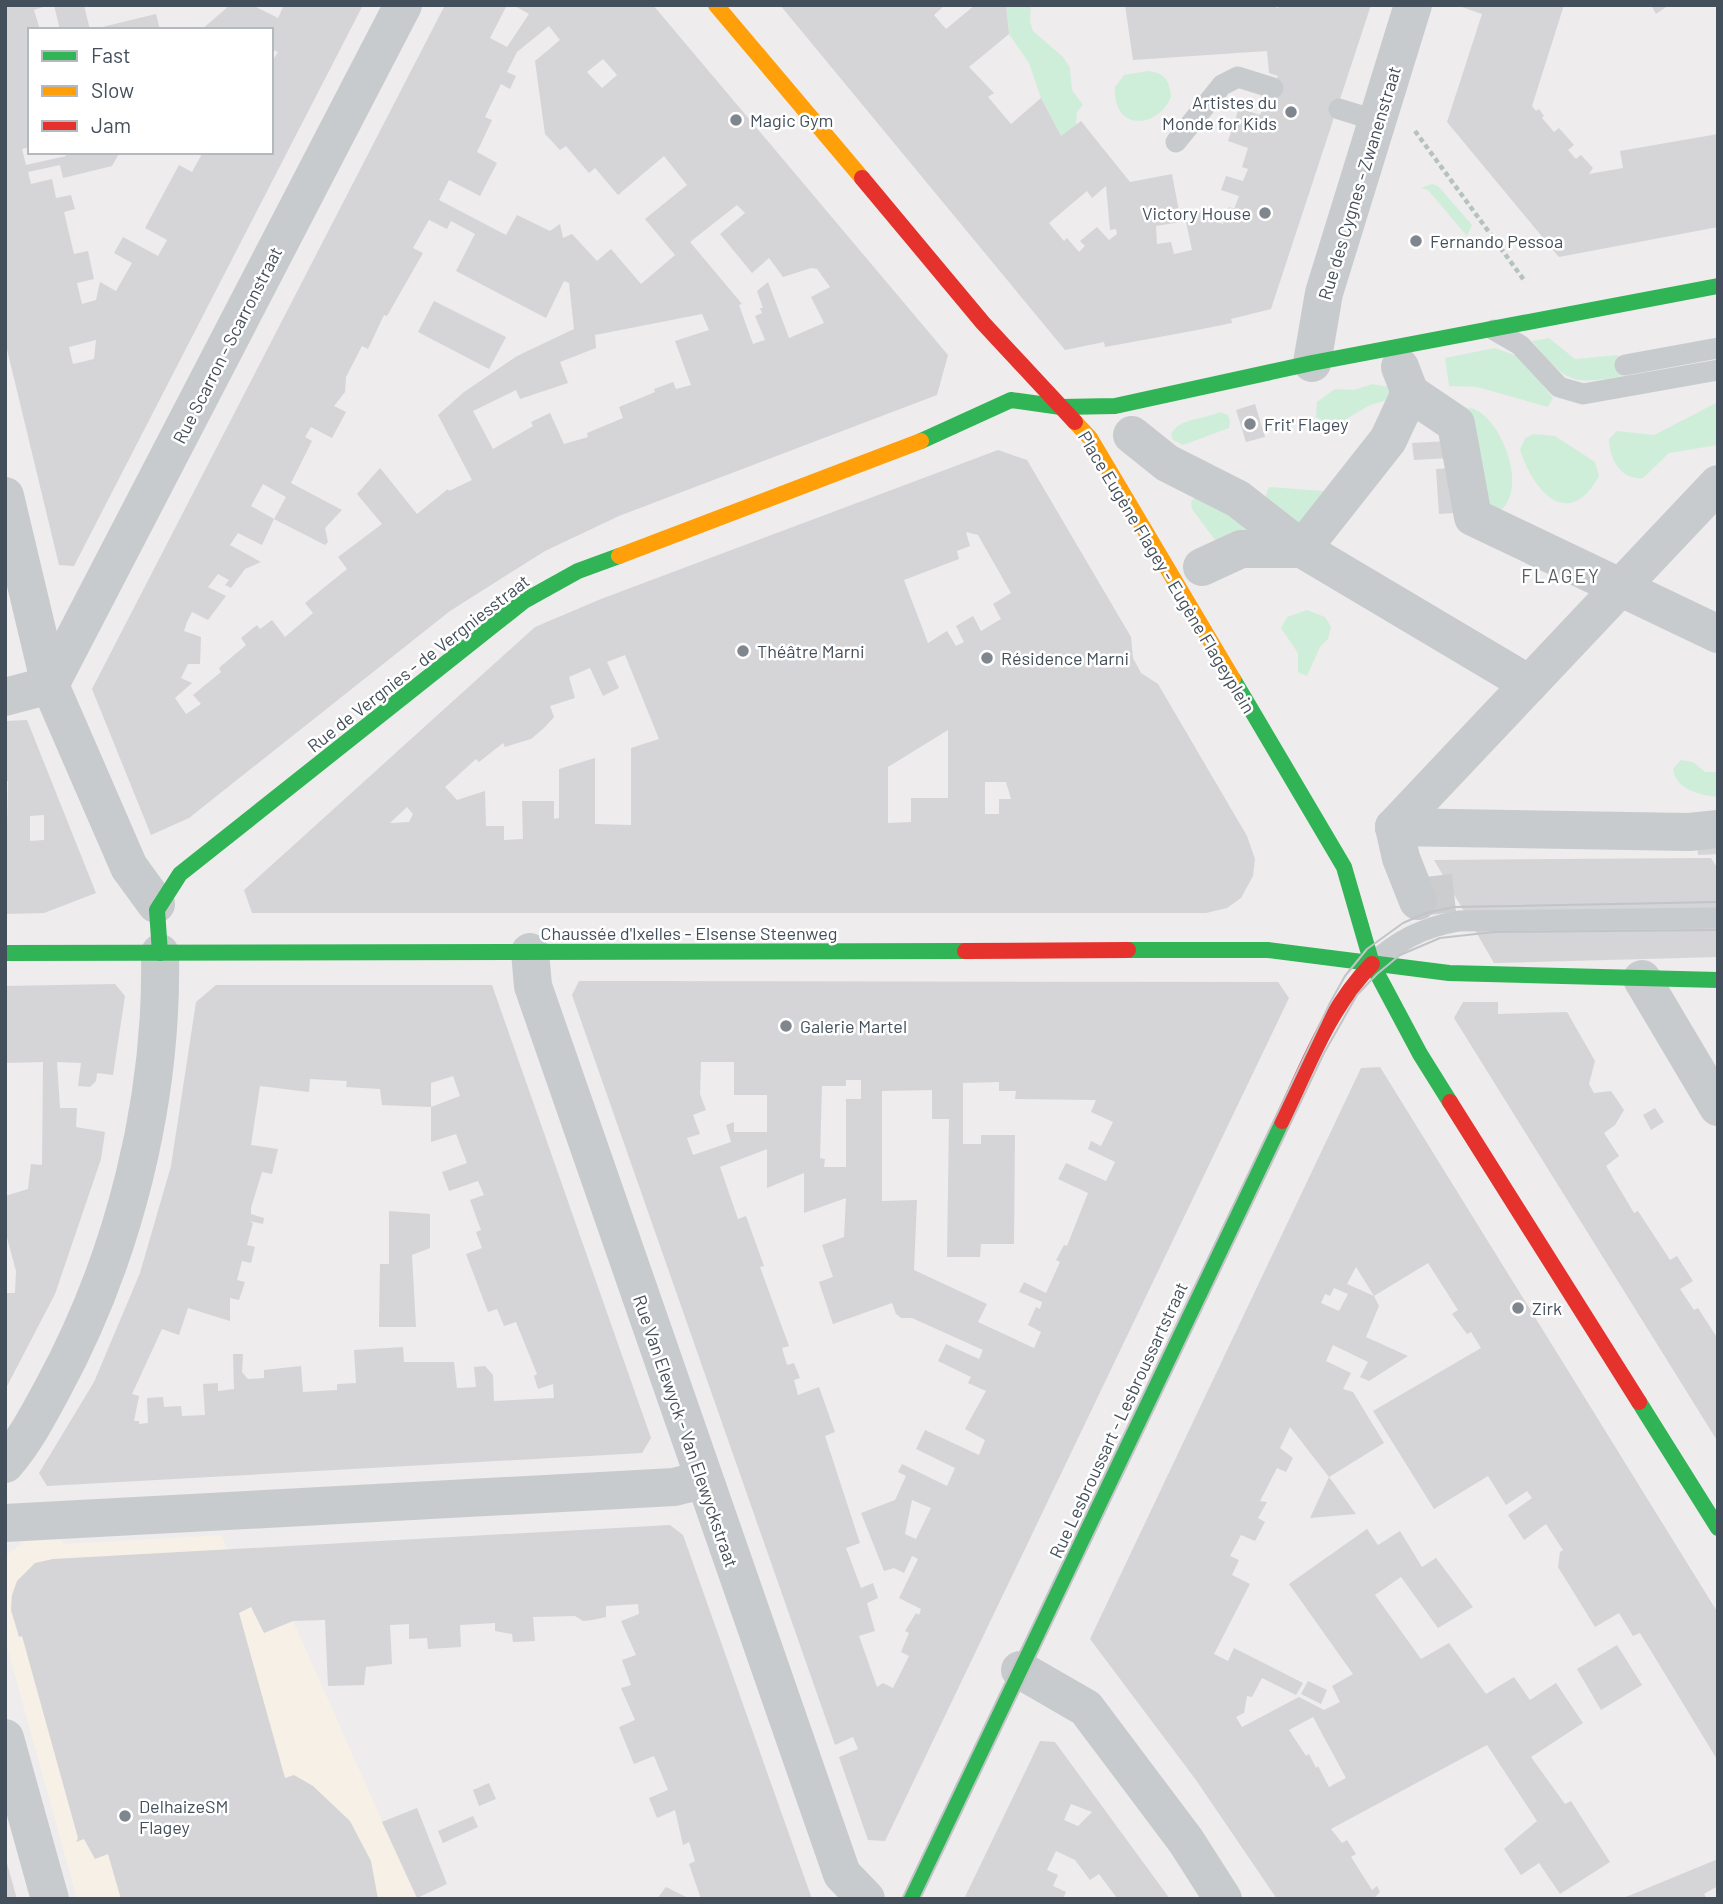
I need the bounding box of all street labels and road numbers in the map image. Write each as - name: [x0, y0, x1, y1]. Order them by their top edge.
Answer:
- street label: Rue des Cygnes - Zwanenstraat: [1313, 64, 1405, 302]
- street label: Rue Scarron - Scarronstraat: [168, 243, 286, 447]
- street label: Place Eugène Flagey - Eugène Flageyplein: [1074, 427, 1260, 717]
- street label: Rue de Vergnies - de Vergniesstraat: [303, 569, 533, 757]
- street label: Chaussée d'Ixelles - Elsense Steenweg: [541, 922, 837, 944]
- street label: Rue Lesbroussart - Lesbroussartstraat: [1044, 1278, 1192, 1562]
- street label: Rue Van Elewyck - Van Elewyckstraat: [629, 1292, 743, 1570]

